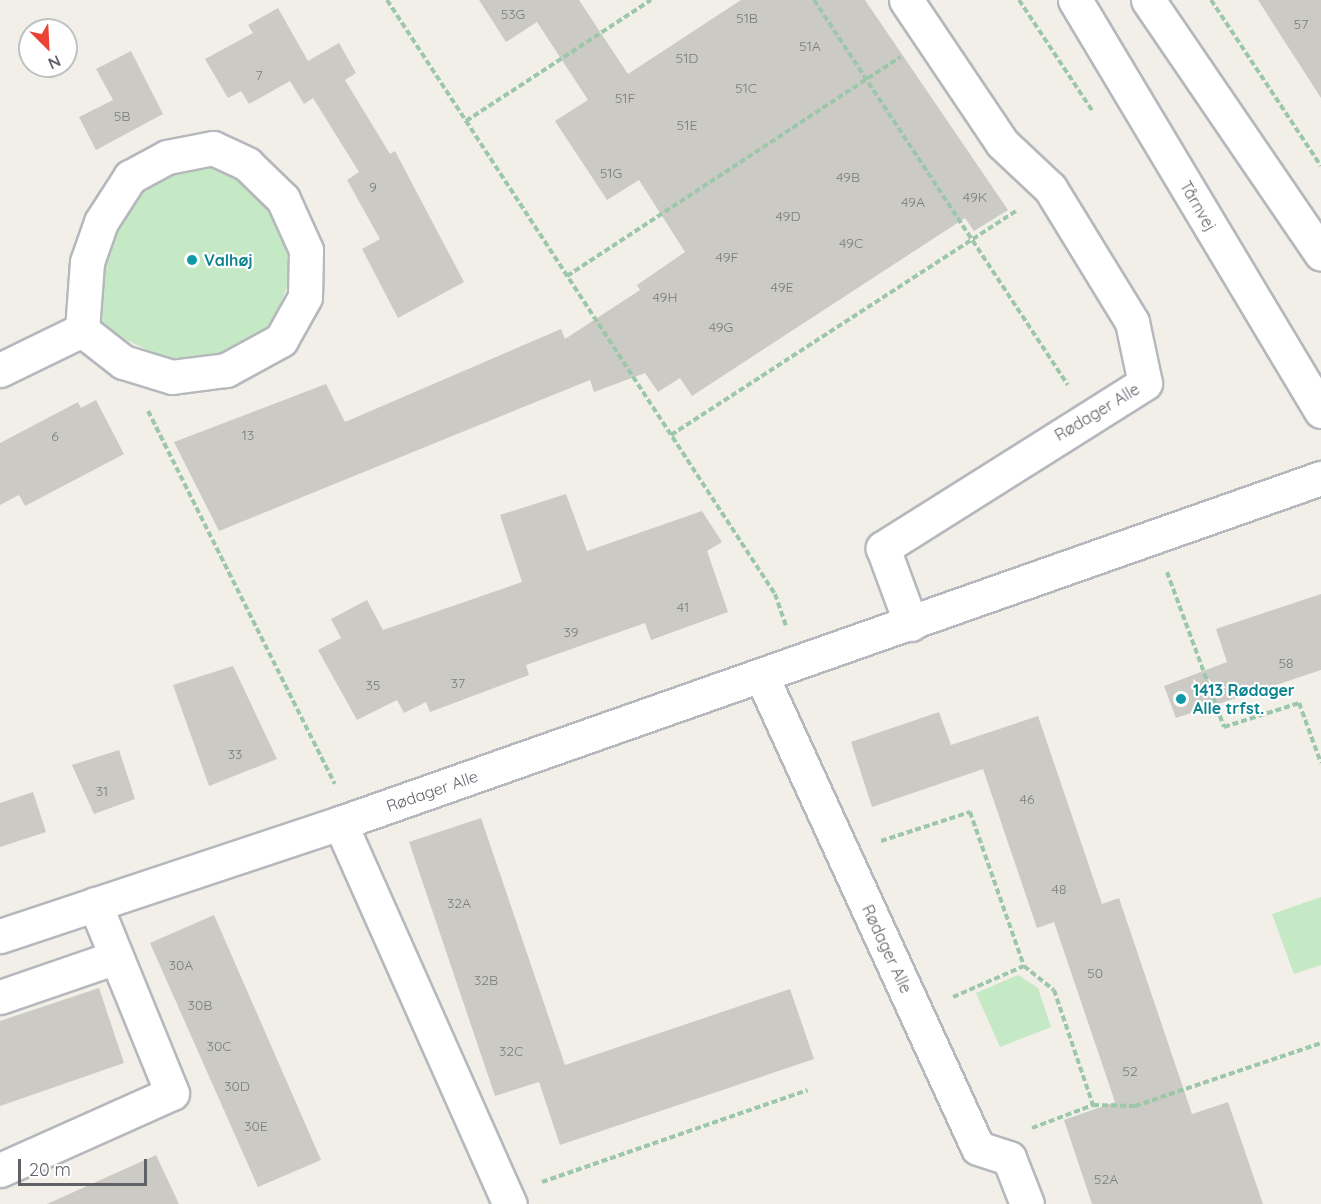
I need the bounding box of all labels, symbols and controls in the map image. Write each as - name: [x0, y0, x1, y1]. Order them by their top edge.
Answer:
- house number: 53G: [501, 6, 525, 22]
- house number: 51B: [736, 10, 758, 26]
- house number: 57: [1294, 16, 1308, 32]
- north arrow: [18, 18, 78, 78]
- house number: 51A: [799, 38, 821, 54]
- house number: 51D: [676, 50, 698, 66]
- text: N: [45, 51, 64, 74]
- house number: 7: [255, 67, 263, 83]
- house number: 51C: [735, 80, 757, 96]
- house number: 51F: [615, 90, 635, 106]
- house number: 5B: [114, 108, 130, 124]
- house number: 51E: [677, 117, 697, 133]
- house number: 51G: [600, 165, 622, 181]
- house number: 49B: [836, 169, 860, 185]
- street label: Tårnvej: [1176, 177, 1220, 235]
- house number: 9: [369, 179, 377, 195]
- house number: 49K: [963, 189, 987, 205]
- house number: 49A: [901, 194, 925, 210]
- house number: 49D: [776, 208, 800, 224]
- house number: 49C: [839, 235, 863, 251]
- house number: 49F: [716, 249, 738, 265]
- place label: Valhøj: [204, 250, 253, 270]
- marker: Valhøj: [185, 253, 199, 267]
- house number: 49E: [771, 279, 793, 295]
- house number: 49H: [653, 289, 677, 305]
- house number: 49G: [709, 319, 733, 335]
- street label: Rødager Alle: [1051, 379, 1143, 445]
- house number: 13: [242, 427, 254, 443]
- house number: 6: [51, 428, 59, 444]
- house number: 41: [677, 599, 689, 615]
- house number: 39: [563, 624, 579, 640]
- house number: 58: [1278, 655, 1294, 671]
- house number: 37: [451, 675, 465, 691]
- house number: 35: [366, 677, 380, 693]
- place label: 1413 Rødager Alle trfst.: [1193, 680, 1295, 718]
- marker: 1413 Rødager Alle trfst.: [1174, 692, 1188, 706]
- house number: 33: [228, 746, 242, 762]
- street label: Rødager Alle: [384, 766, 480, 816]
- house number: 31: [96, 783, 108, 799]
- house number: 46: [1020, 791, 1034, 807]
- house number: 48: [1052, 881, 1066, 897]
- house number: 32A: [447, 895, 471, 911]
- street label: Rødager Alle: [858, 902, 916, 996]
- house number: 30A: [169, 957, 193, 973]
- house number: 50: [1087, 965, 1103, 981]
- house number: 32B: [474, 972, 498, 988]
- house number: 30B: [188, 997, 212, 1013]
- house number: 30C: [207, 1038, 231, 1054]
- house number: 32C: [499, 1043, 523, 1059]
- house number: 52: [1122, 1063, 1138, 1079]
- house number: 30D: [224, 1078, 250, 1094]
- house number: 30E: [244, 1118, 268, 1134]
- scale bar: [21, 1147, 150, 1185]
- text: 20 m: [29, 1158, 71, 1181]
- house number: 52A: [1094, 1171, 1118, 1187]

